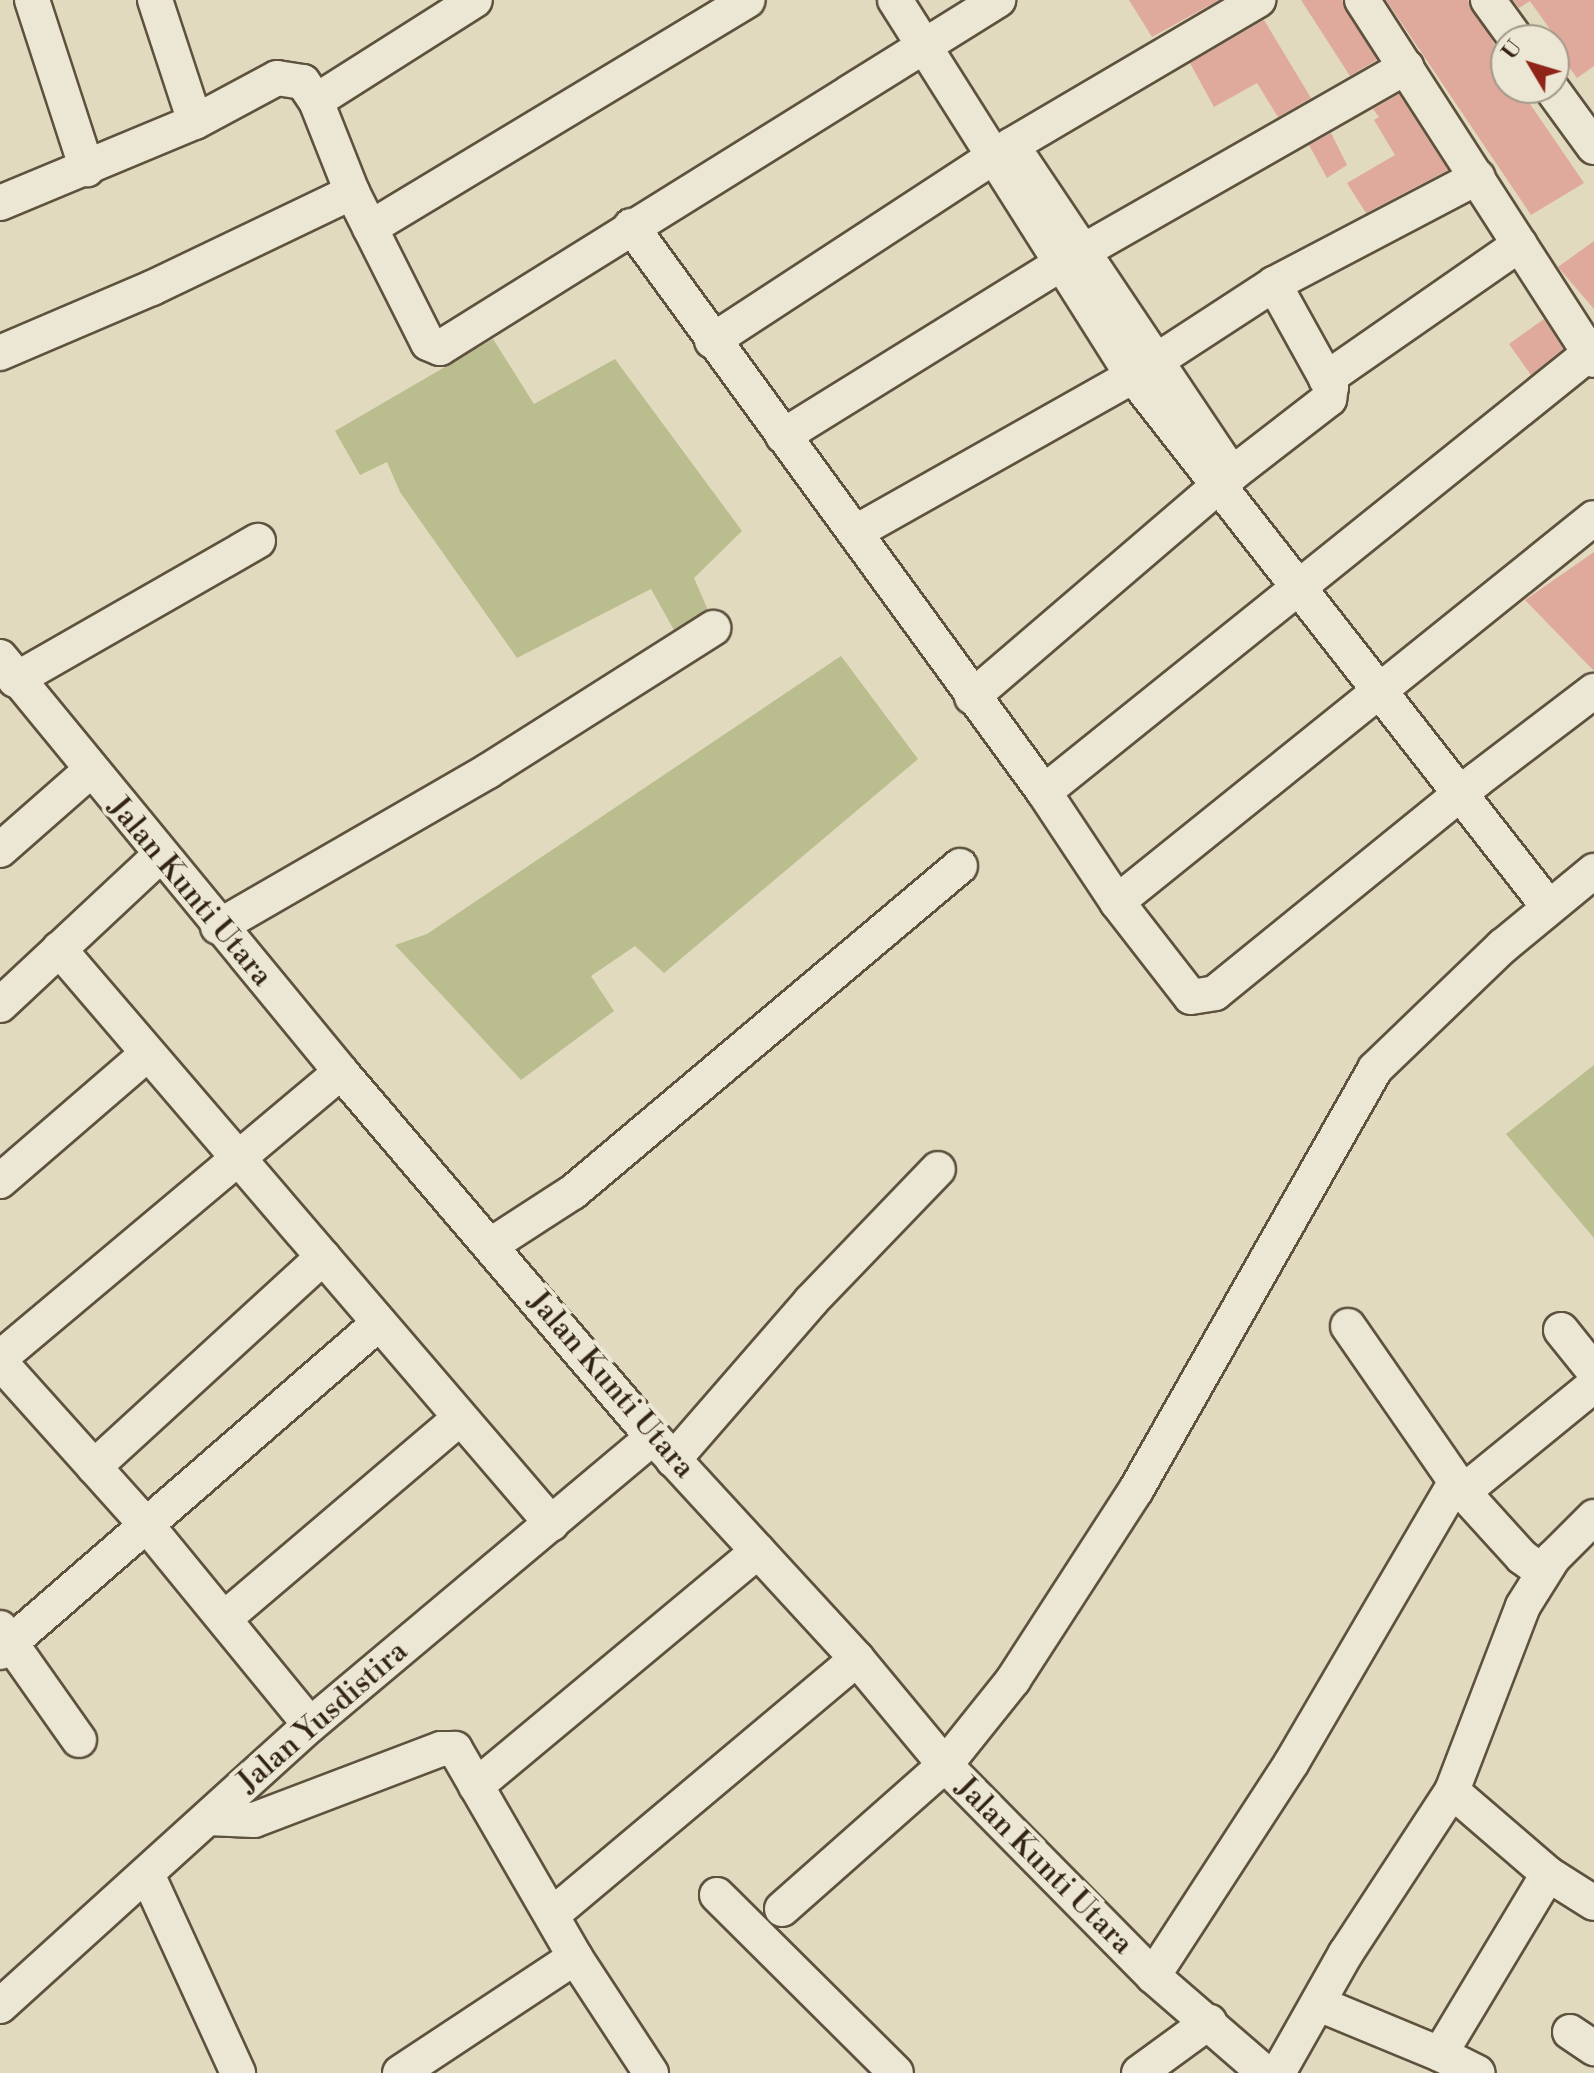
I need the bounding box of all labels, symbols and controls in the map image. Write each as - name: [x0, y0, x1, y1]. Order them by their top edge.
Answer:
- north arrow: [1490, 24, 1570, 104]
- text: U: [1496, 35, 1528, 65]
- street label: Jalan Kunti Utara: [100, 790, 280, 994]
- street label: Jalan Kunti Utara: [520, 1284, 702, 1486]
- street label: Jalan Yusdistira: [231, 1634, 415, 1800]
- street label: Jalan Kunti Utara: [948, 1770, 1140, 1962]

